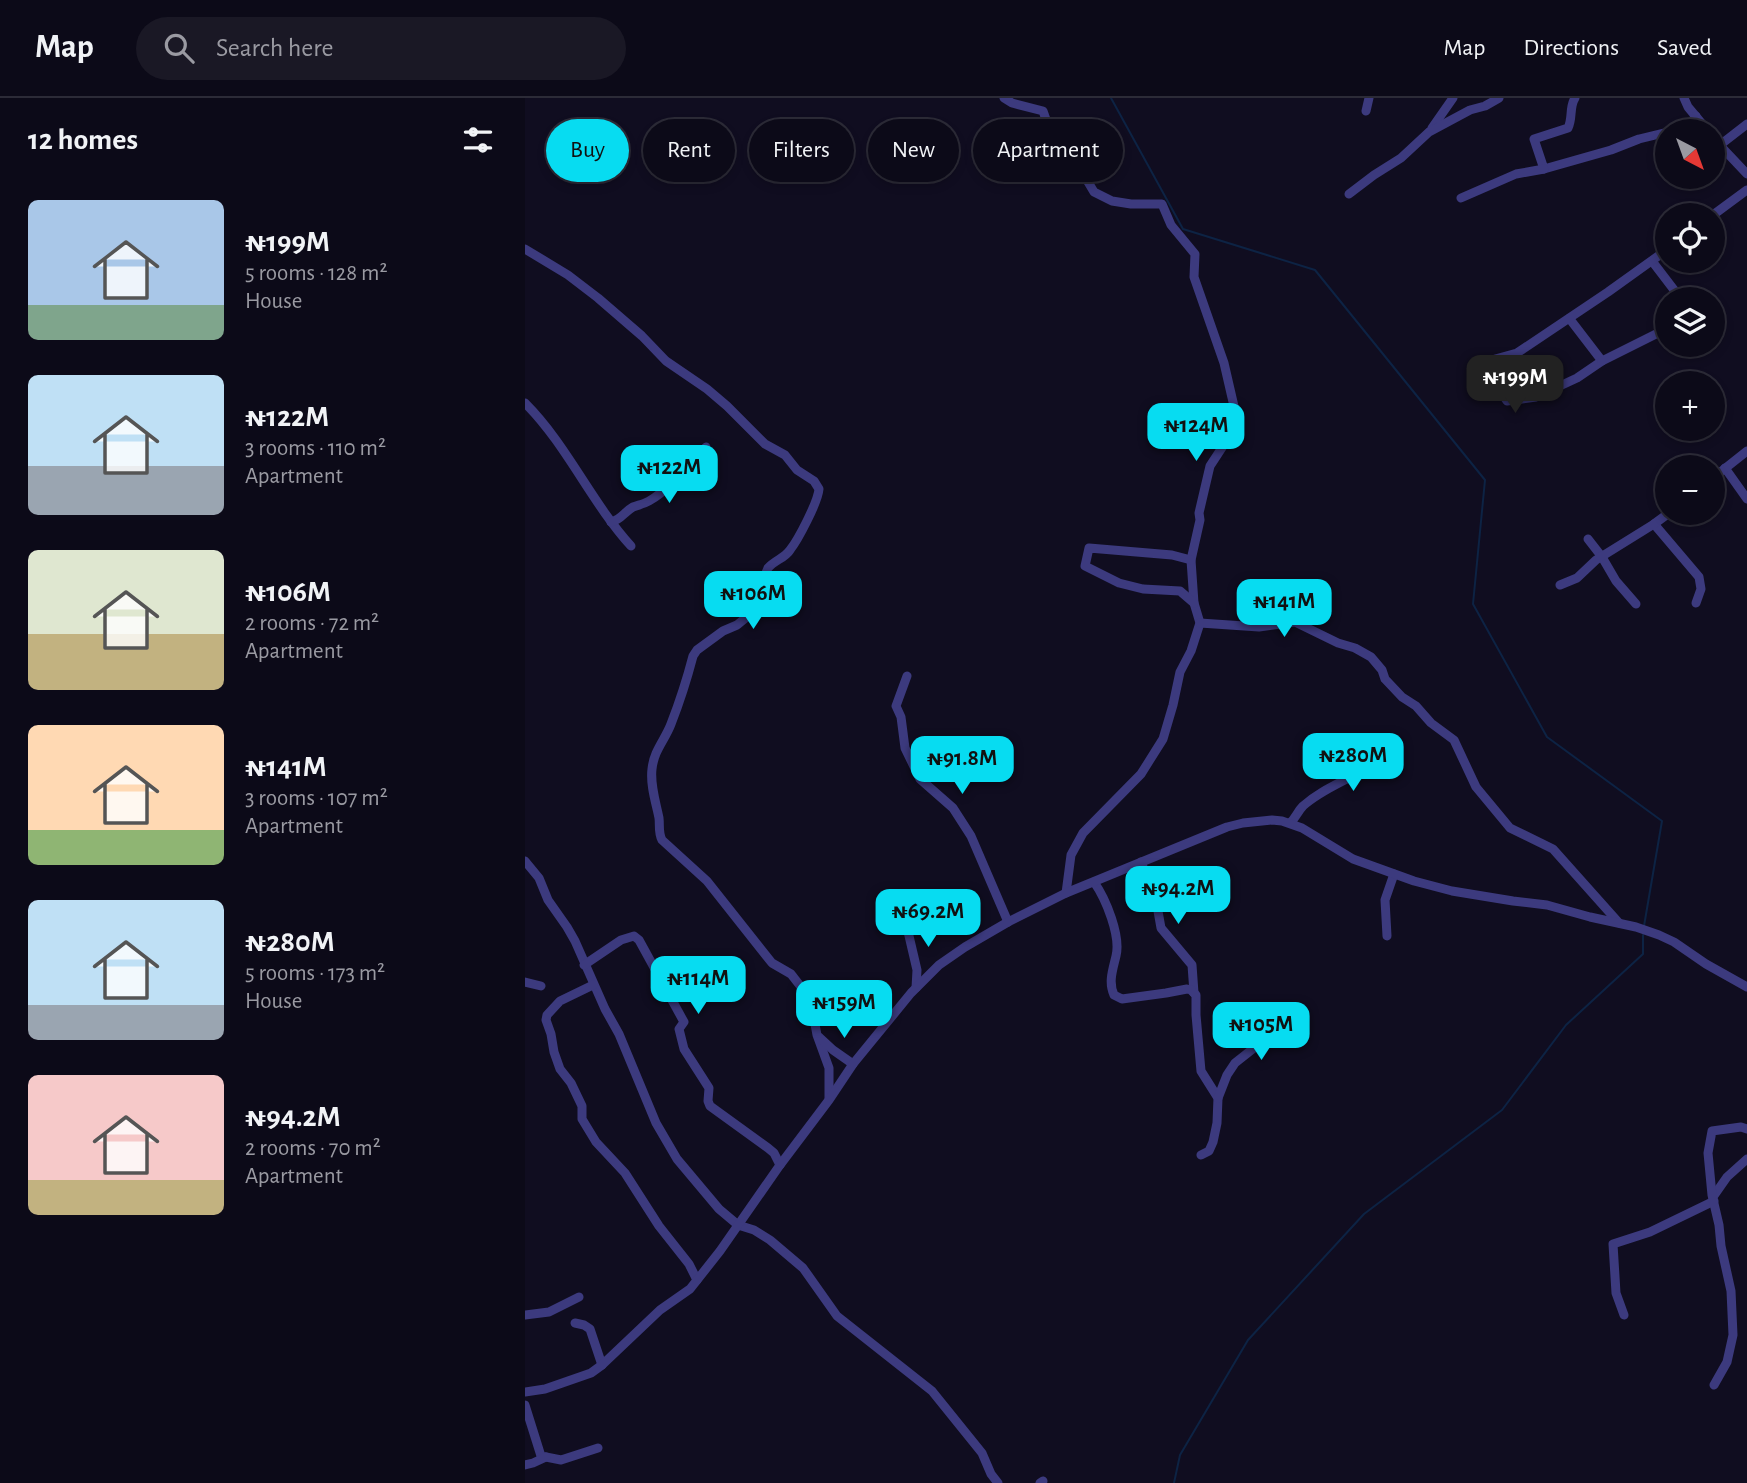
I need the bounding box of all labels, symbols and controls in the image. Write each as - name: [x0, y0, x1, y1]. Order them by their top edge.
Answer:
- search box: [136, 17, 626, 80]
- icon: search: [160, 29, 198, 67]
- text: Map: [35, 31, 94, 64]
- text: Search here: [216, 35, 334, 61]
- text: Map: [1443, 36, 1485, 60]
- text: Directions: [1523, 36, 1619, 60]
- text: Saved: [1657, 36, 1712, 60]
- chip: Buy: [546, 119, 629, 182]
- chip: Rent: [643, 119, 735, 182]
- chip: Filters: [749, 119, 854, 182]
- chip: New: [868, 119, 959, 182]
- chip: Apartment: [973, 119, 1123, 182]
- north arrow: [1655, 119, 1725, 189]
- map controls: [1655, 119, 1725, 525]
- icon: filters: [459, 121, 497, 159]
- text: 12 homes: [28, 125, 138, 155]
- button: locate: [1655, 203, 1725, 273]
- text: ₦199M: [245, 227, 330, 257]
- icon: home: [84, 228, 168, 312]
- text: 5 rooms · 128 m²: [245, 262, 387, 285]
- button: layers: [1655, 287, 1725, 357]
- text: House: [245, 290, 302, 313]
- pin: ₦199M: [1466, 356, 1564, 415]
- text: ₦199M: [1482, 366, 1548, 389]
- button: +: [1655, 371, 1725, 441]
- text: ₦122M: [245, 402, 329, 432]
- icon: home: [84, 403, 168, 487]
- pin: ₦124M: [1147, 404, 1245, 463]
- text: ₦124M: [1163, 414, 1229, 437]
- text: 3 rooms · 110 m²: [245, 437, 386, 460]
- pin: ₦122M: [620, 446, 718, 505]
- button: −: [1655, 455, 1725, 525]
- text: ₦122M: [637, 456, 701, 479]
- text: Apartment: [245, 465, 343, 488]
- pin: ₦106M: [704, 572, 802, 631]
- text: ₦106M: [245, 577, 331, 607]
- icon: home: [84, 578, 168, 662]
- pin: ₦141M: [1235, 580, 1333, 639]
- text: ₦106M: [720, 582, 786, 605]
- text: ₦141M: [1253, 590, 1315, 613]
- text: 2 rooms · 72 m²: [245, 612, 379, 635]
- text: Apartment: [245, 640, 343, 663]
- pin: ₦280M: [1304, 734, 1402, 793]
- pin: ₦91.8M: [905, 736, 1019, 796]
- text: ₦280M: [1319, 744, 1387, 767]
- text: ₦91.8M: [927, 747, 997, 770]
- text: ₦141M: [245, 752, 327, 782]
- icon: home: [84, 753, 168, 837]
- text: 3 rooms · 107 m²: [245, 787, 388, 810]
- text: Apartment: [245, 815, 343, 838]
- pin: ₦94.2M: [1121, 866, 1235, 926]
- text: ₦94.2M: [1141, 877, 1215, 900]
- pin: ₦69.2M: [871, 890, 985, 949]
- text: ₦69.2M: [892, 900, 964, 923]
- text: ₦280M: [245, 927, 335, 957]
- icon: home: [84, 928, 168, 1012]
- pin: ₦114M: [649, 956, 747, 1016]
- text: 5 rooms · 173 m²: [245, 962, 385, 985]
- text: ₦114M: [667, 967, 729, 990]
- pin: ₦159M: [795, 981, 893, 1040]
- text: House: [245, 990, 302, 1013]
- text: ₦159M: [812, 991, 876, 1014]
- pin: ₦105M: [1212, 1002, 1310, 1062]
- text: ₦105M: [1229, 1013, 1293, 1036]
- text: ₦94.2M: [245, 1102, 341, 1132]
- icon: home: [84, 1103, 168, 1187]
- text: 2 rooms · 70 m²: [245, 1137, 381, 1160]
- text: Apartment: [245, 1165, 343, 1188]

